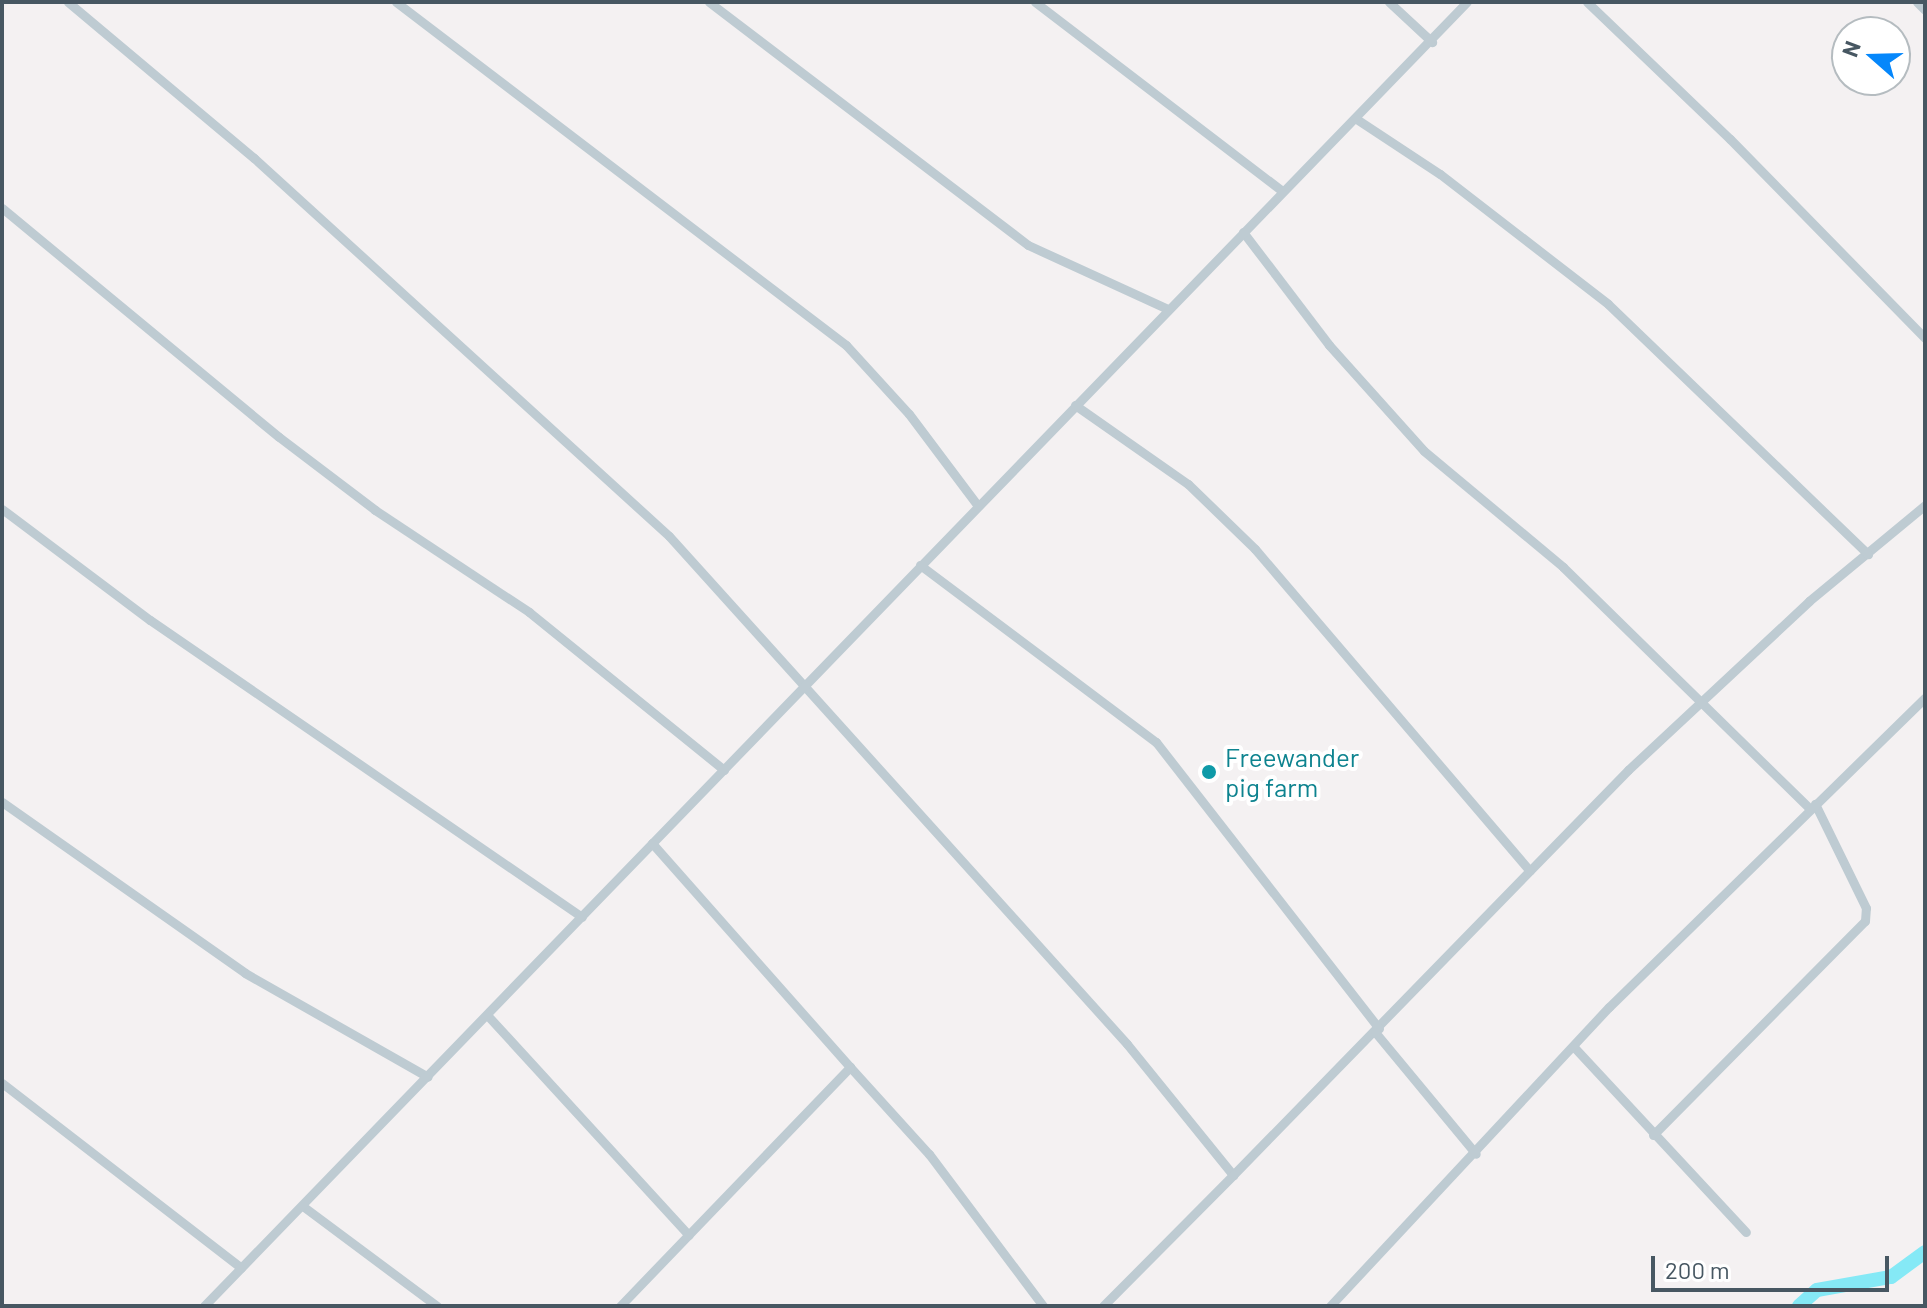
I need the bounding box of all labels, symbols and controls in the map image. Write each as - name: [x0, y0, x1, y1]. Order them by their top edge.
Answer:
- north arrow: [1831, 16, 1911, 96]
- text: N: [1836, 37, 1865, 60]
- place label: Freewander pig farm: [1225, 741, 1359, 802]
- marker: Freewander pig farm: [1200, 763, 1218, 781]
- scale bar: [1655, 1240, 1893, 1290]
- text: 200 m: [1665, 1255, 1730, 1284]

